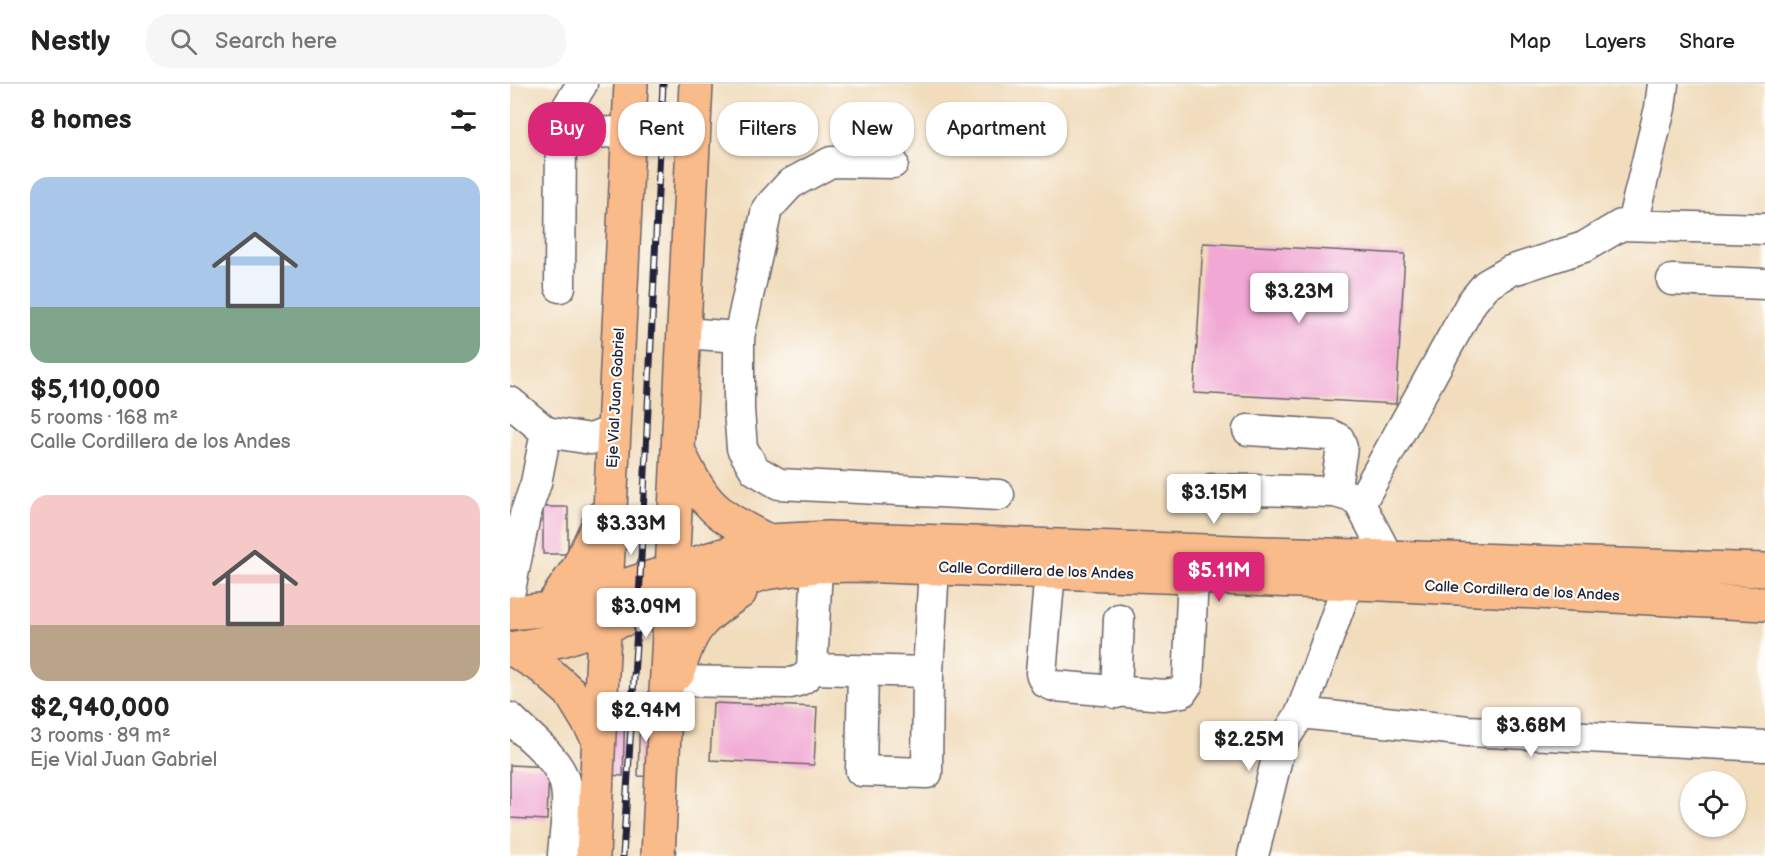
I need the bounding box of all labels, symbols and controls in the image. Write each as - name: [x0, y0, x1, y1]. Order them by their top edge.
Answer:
- search box: [146, 14, 566, 68]
- text: Nestly: [30, 25, 110, 58]
- icon: search: [167, 25, 200, 58]
- text: Search here: [215, 28, 337, 55]
- text: Map: [1509, 29, 1551, 54]
- text: Layers: [1584, 29, 1646, 54]
- text: Share: [1679, 29, 1735, 54]
- chip: Buy: [528, 102, 606, 156]
- chip: Rent: [618, 102, 705, 156]
- chip: Filters: [717, 102, 818, 156]
- chip: New: [830, 102, 914, 156]
- chip: Apartment: [926, 102, 1067, 156]
- icon: filters: [447, 104, 480, 137]
- text: 8 homes: [30, 105, 132, 136]
- icon: home: [201, 216, 309, 324]
- pin: $3.23M: [1250, 273, 1348, 324]
- text: $3.23M: [1264, 280, 1334, 304]
- street label: Eje Vial Juan Gabriel: [603, 327, 629, 469]
- text: $5,110,000: [30, 375, 160, 406]
- text: 5 rooms · 168 m²: [30, 406, 178, 430]
- text: Calle Cordillera de los Andes: [30, 430, 291, 454]
- pin: $3.15M: [1165, 474, 1263, 525]
- text: $3.15M: [1181, 481, 1247, 505]
- pin: $3.33M: [582, 505, 680, 556]
- text: $3.33M: [596, 512, 666, 536]
- icon: home: [201, 534, 309, 642]
- pin: $5.11M: [1170, 552, 1268, 603]
- street label: Calle Cordillera de los Andes: [938, 558, 1135, 584]
- text: $5.11M: [1187, 559, 1251, 583]
- street label: Calle Cordillera de los Andes: [1424, 576, 1621, 606]
- pin: $3.09M: [597, 588, 695, 639]
- text: $3.09M: [611, 595, 681, 619]
- pin: $2.94M: [597, 692, 695, 743]
- text: $2,940,000: [30, 693, 170, 724]
- text: $2.94M: [611, 699, 681, 723]
- pin: $3.68M: [1482, 707, 1580, 758]
- text: $3.68M: [1496, 714, 1566, 738]
- pin: $2.25M: [1200, 721, 1298, 772]
- text: 3 rooms · 89 m²: [30, 724, 171, 748]
- text: $2.25M: [1214, 728, 1284, 752]
- text: Eje Vial Juan Gabriel: [30, 748, 217, 772]
- map controls: [1680, 771, 1746, 837]
- button: locate: [1680, 771, 1746, 837]

